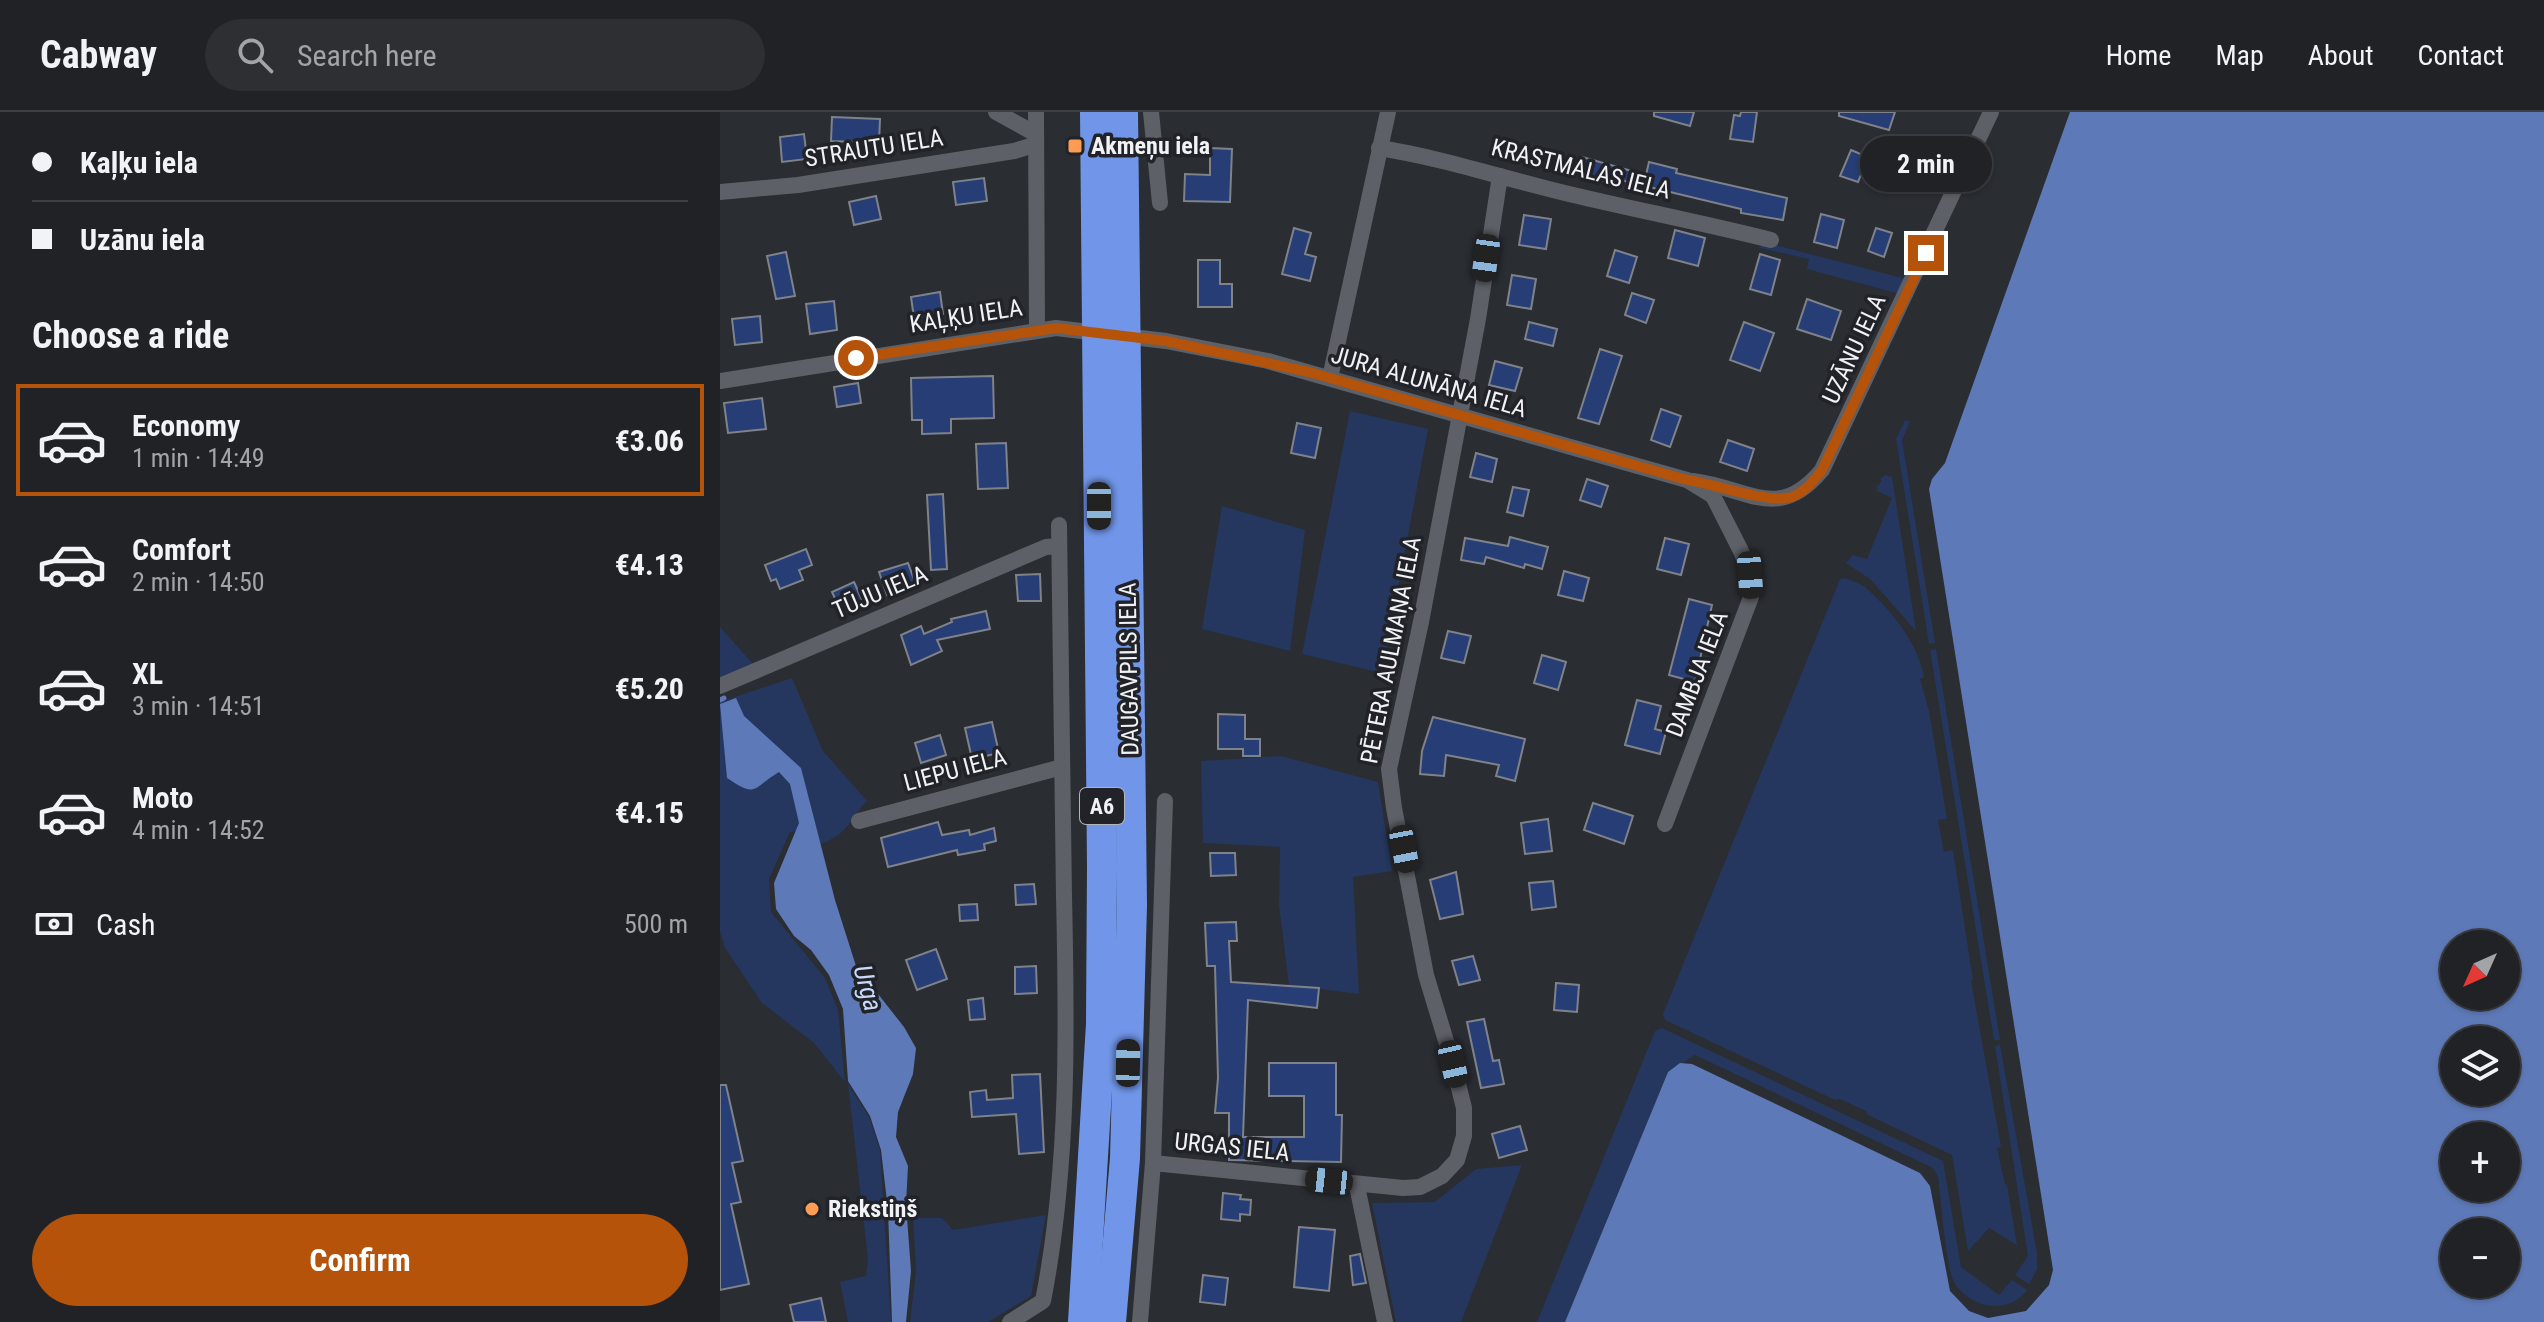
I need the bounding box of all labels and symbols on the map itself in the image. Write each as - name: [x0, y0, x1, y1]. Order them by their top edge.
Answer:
- street label: STRAUTU IELA: [803, 123, 945, 173]
- place label: Akmeņu iela: [1091, 132, 1210, 160]
- street label: KRASTMALAS IELA: [1489, 133, 1674, 205]
- marker: Akmeņu iela: [1066, 137, 1084, 155]
- callout: 2 min: [1860, 137, 1992, 193]
- car: [1471, 233, 1501, 283]
- route end: [1908, 235, 1944, 271]
- street label: UZĀNU IELA: [1817, 290, 1892, 408]
- street label: KAĻĶU IELA: [908, 293, 1025, 339]
- route start: [838, 340, 874, 376]
- street label: JURA ALUNĀNA IELA: [1328, 341, 1530, 423]
- car: [1087, 482, 1111, 530]
- street label: PĒTERA AULMAŅA IELA: [1355, 534, 1427, 766]
- car: [1736, 550, 1764, 600]
- street label: TŪJU IELA: [829, 560, 932, 624]
- street label: DAUGAVPILS IELA: [1113, 582, 1145, 756]
- street label: DAMBJA IELA: [1660, 607, 1734, 741]
- street label: LIEPU IELA: [901, 743, 1010, 797]
- road number: A6: [1080, 788, 1124, 824]
- car: [1388, 823, 1420, 875]
- north arrow: [2440, 930, 2520, 1010]
- water label: Urga: [848, 962, 888, 1014]
- car: [1436, 1038, 1470, 1090]
- car: [1116, 1039, 1140, 1087]
- street label: URGAS IELA: [1173, 1127, 1291, 1167]
- car: [1304, 1167, 1354, 1195]
- place label: Riekstiņš: [828, 1195, 917, 1223]
- marker: Riekstiņš: [803, 1200, 821, 1218]

